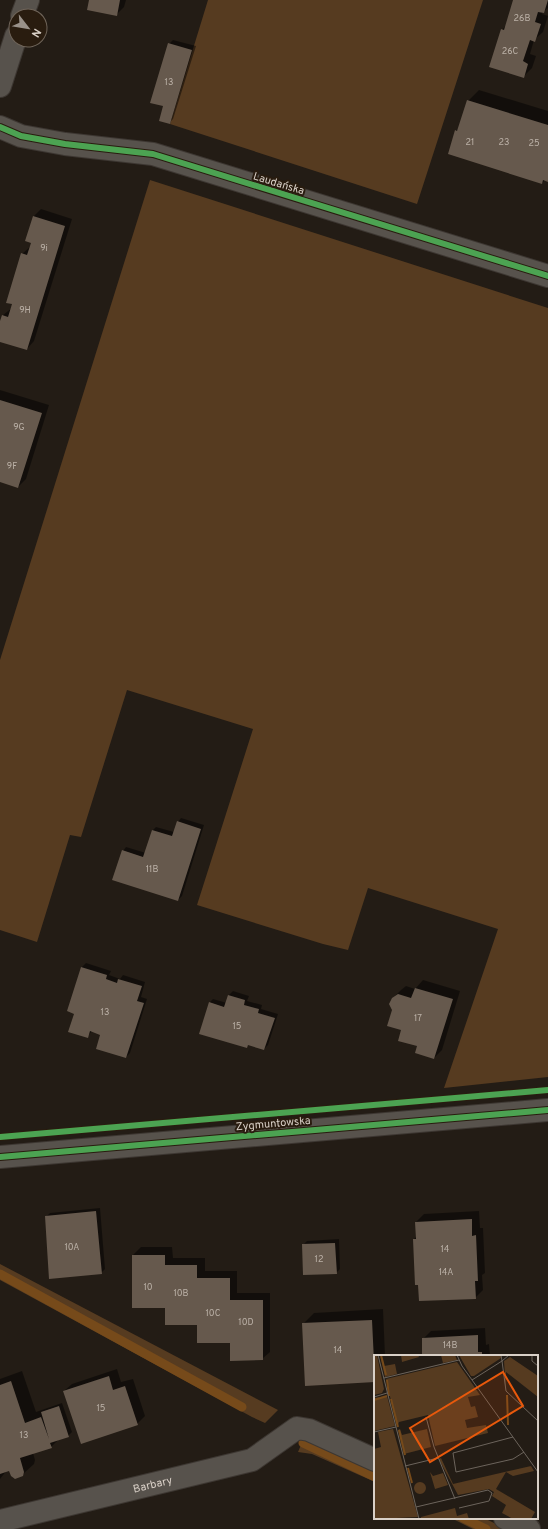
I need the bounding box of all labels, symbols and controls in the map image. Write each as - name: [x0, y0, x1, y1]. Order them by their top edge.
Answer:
- north arrow: [8, 8, 48, 48]
- house number: 26B: [514, 13, 530, 24]
- text: N: [28, 26, 44, 40]
- house number: 26C: [502, 46, 519, 57]
- house number: 13: [165, 77, 173, 88]
- house number: 21: [466, 137, 474, 148]
- house number: 23: [499, 137, 509, 148]
- house number: 25: [528, 138, 540, 149]
- street label: Laudańska: [251, 170, 306, 198]
- house number: 9i: [40, 243, 48, 254]
- house number: 9H: [19, 305, 31, 316]
- house number: 9G: [13, 422, 25, 433]
- house number: 9F: [7, 461, 17, 472]
- house number: 11B: [146, 864, 158, 875]
- house number: 13: [101, 1007, 109, 1018]
- house number: 17: [414, 1013, 422, 1024]
- house number: 15: [233, 1021, 241, 1032]
- street label: Zygmuntowska: [235, 1114, 311, 1134]
- house number: 10A: [65, 1242, 79, 1253]
- house number: 14: [441, 1244, 450, 1255]
- house number: 12: [315, 1254, 323, 1265]
- house number: 14A: [439, 1267, 453, 1278]
- house number: 10: [143, 1282, 153, 1293]
- house number: 10B: [173, 1288, 189, 1299]
- house number: 10C: [206, 1308, 221, 1319]
- house number: 10D: [238, 1317, 254, 1328]
- house number: 14B: [443, 1340, 457, 1351]
- house number: 14: [334, 1345, 343, 1356]
- inset map: [374, 1355, 538, 1519]
- house number: 15: [97, 1403, 105, 1414]
- house number: 13: [20, 1430, 28, 1441]
- street label: Barbary: [132, 1473, 174, 1497]

